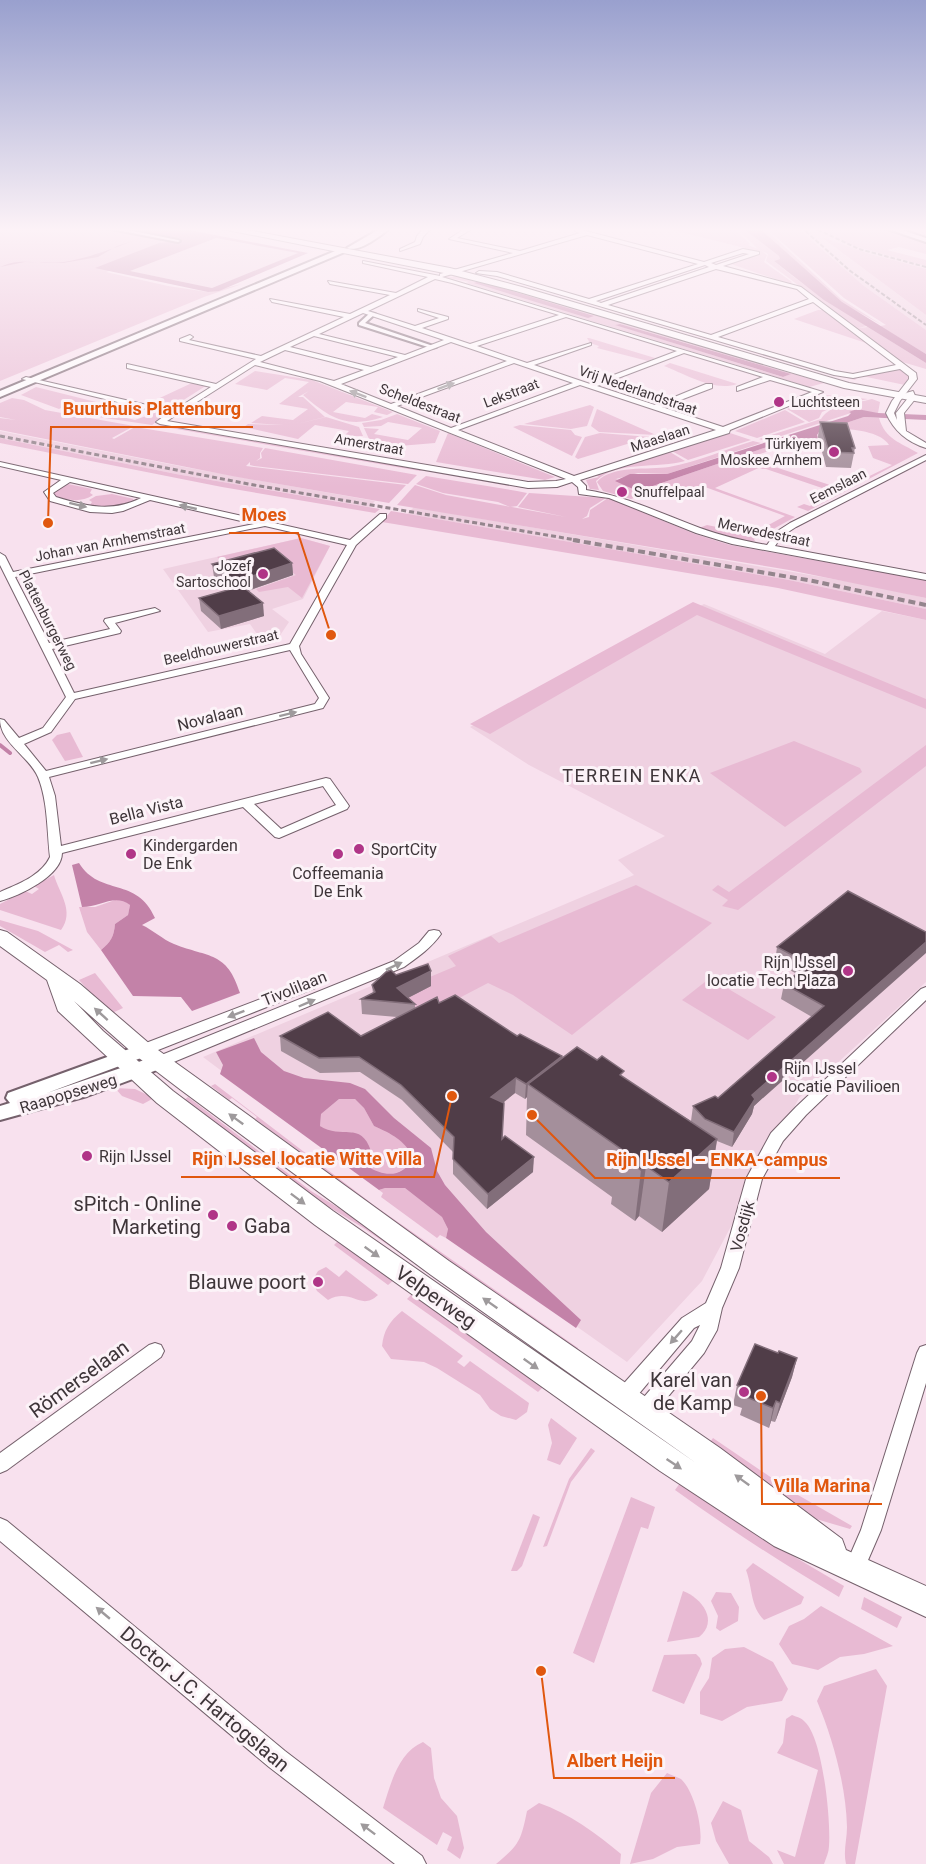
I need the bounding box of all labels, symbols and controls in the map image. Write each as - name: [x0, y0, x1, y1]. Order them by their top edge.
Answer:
- street label: Vrij Nederlandstraat: [577, 362, 700, 418]
- street label: Lekstraat: [481, 375, 541, 411]
- street label: Scheldestraat: [377, 380, 463, 426]
- one-way arrow: [437, 381, 455, 391]
- one-way arrow: [349, 389, 367, 399]
- callout: Buurthuis Plattenburg: [51, 391, 253, 427]
- place label: Luchtsteen: [791, 394, 860, 410]
- marker: Luchtsteen: [772, 395, 786, 409]
- text: Buurthuis Plattenburg: [63, 398, 241, 419]
- street label: Maaslaan: [628, 421, 692, 455]
- street label: Amerstraat: [333, 430, 405, 458]
- place label: Türkiyem Moskee Arnhem: [720, 436, 822, 468]
- marker: Türkiyem Moskee Arnhem: [827, 445, 841, 459]
- street label: Eemslaan: [807, 465, 869, 507]
- place label: Snuffelpaal: [634, 484, 705, 500]
- marker: Snuffelpaal: [615, 485, 629, 499]
- callout: Moes: [229, 497, 298, 533]
- one-way arrow: [69, 501, 87, 511]
- one-way arrow: [179, 502, 197, 512]
- text: Moes: [242, 504, 286, 525]
- street label: Merwedestraat: [716, 514, 812, 550]
- street label: Johan van Arnhemstraat: [33, 519, 187, 564]
- place label: Jozef Sartoschool: [176, 558, 251, 590]
- street label: Plattenburgerweg: [16, 567, 80, 673]
- marker: Jozef Sartoschool: [256, 567, 270, 581]
- street label: Beeldhouwerstraat: [162, 626, 280, 668]
- street label: Novalaan: [175, 700, 245, 735]
- one-way arrow: [279, 709, 298, 719]
- one-way arrow: [90, 756, 108, 766]
- district label: TERREIN ENKA: [562, 765, 702, 786]
- street label: Bella Vista: [107, 792, 185, 829]
- place label: Kindergarden De Enk: [143, 836, 238, 873]
- place label: SportCity: [371, 840, 437, 859]
- marker: SportCity: [352, 842, 366, 856]
- marker: Kindergarden De Enk: [124, 847, 138, 861]
- marker: Coffeemania De Enk: [331, 847, 345, 861]
- place label: Coffeemania De Enk: [292, 864, 384, 901]
- place label: Rijn IJssel locatie Tech Plaza: [707, 953, 836, 990]
- one-way arrow: [385, 962, 402, 971]
- marker: Rijn IJssel locatie Tech Plaza: [841, 964, 855, 978]
- street label: Tivolilaan: [259, 967, 329, 1010]
- one-way arrow: [299, 998, 317, 1008]
- one-way arrow: [94, 1008, 109, 1021]
- one-way arrow: [227, 1010, 245, 1019]
- place label: Rijn IJssel locatie Pavilioen: [784, 1059, 900, 1096]
- street label: Raapopseweg: [17, 1070, 119, 1117]
- marker: Rijn IJssel locatie Pavilioen: [765, 1070, 779, 1084]
- one-way arrow: [228, 1113, 244, 1125]
- callout: Rijn IJssel locatie Witte Villa: [181, 1141, 434, 1177]
- callout: Rijn IJssel – ENKA-campus: [595, 1142, 840, 1178]
- place label: Rijn IJssel: [99, 1147, 171, 1166]
- text: Rijn IJssel locatie Witte Villa: [192, 1148, 422, 1169]
- marker: Rijn IJssel: [80, 1149, 94, 1163]
- text: Rijn IJssel – ENKA-campus: [606, 1149, 828, 1170]
- place label: sPitch - Online Marketing: [74, 1192, 201, 1239]
- one-way arrow: [290, 1192, 305, 1204]
- street label: Vosdijk: [727, 1198, 759, 1254]
- marker: sPitch - Online Marketing: [206, 1208, 220, 1222]
- place label: Gaba: [244, 1214, 291, 1238]
- marker: Gaba: [225, 1219, 239, 1233]
- one-way arrow: [363, 1246, 379, 1258]
- street label: Velperweg: [391, 1260, 481, 1334]
- place label: Blauwe poort: [188, 1270, 306, 1294]
- marker: Blauwe poort: [311, 1275, 325, 1289]
- one-way arrow: [483, 1297, 499, 1309]
- one-way arrow: [670, 1329, 683, 1344]
- street label: Römerselaan: [25, 1335, 133, 1423]
- one-way arrow: [523, 1358, 539, 1369]
- place label: Karel van de Kamp: [650, 1368, 732, 1415]
- marker: Karel van de Kamp: [737, 1385, 751, 1399]
- one-way arrow: [665, 1459, 682, 1470]
- callout: Villa Marina: [762, 1468, 882, 1504]
- one-way arrow: [735, 1475, 750, 1487]
- text: Villa Marina: [774, 1475, 871, 1496]
- one-way arrow: [96, 1607, 111, 1620]
- street label: Doctor J.C. Hartogslaan: [116, 1621, 294, 1777]
- callout: Albert Heijn: [554, 1742, 675, 1778]
- text: Albert Heijn: [567, 1750, 663, 1771]
- one-way arrow: [360, 1823, 375, 1835]

